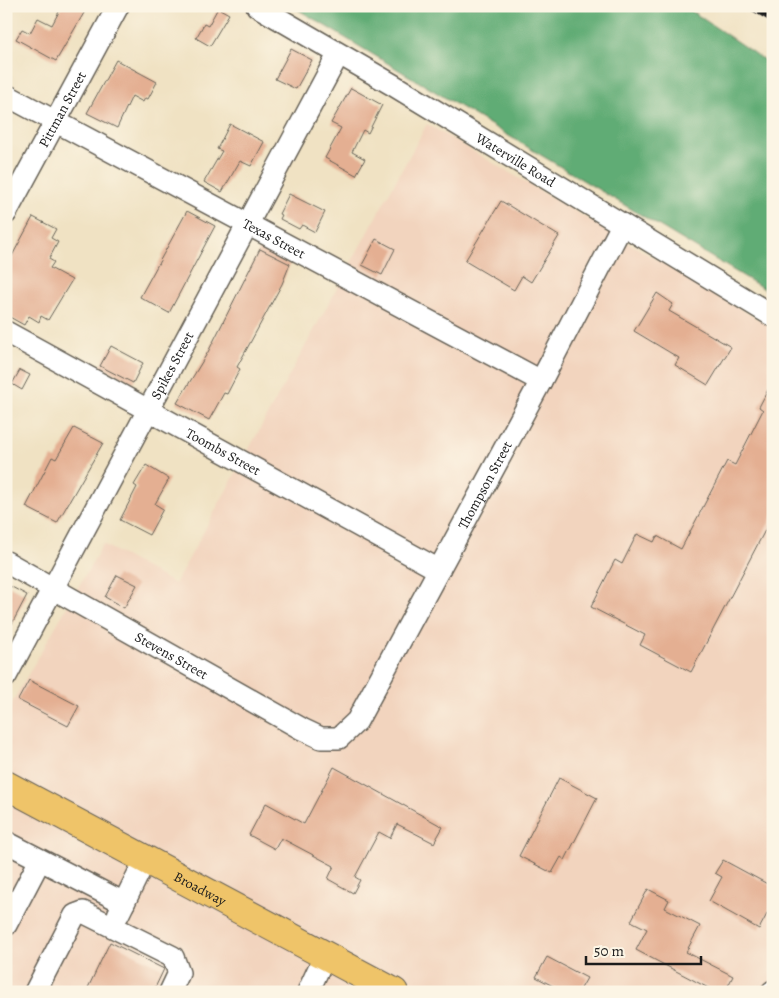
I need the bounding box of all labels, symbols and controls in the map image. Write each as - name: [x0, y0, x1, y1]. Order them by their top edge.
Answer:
- street label: Pittman Street: [34, 67, 91, 151]
- street label: Waterville Road: [471, 128, 560, 191]
- street label: Texas Street: [239, 214, 309, 263]
- street label: Spikes Street: [146, 328, 198, 403]
- street label: Toombs Street: [183, 423, 264, 480]
- street label: Thompson Street: [453, 437, 516, 532]
- street label: Stevens Street: [131, 627, 212, 684]
- street label: Broadway: [171, 867, 230, 911]
- scale bar: [586, 933, 702, 965]
- text: 50 m: [594, 941, 624, 961]

